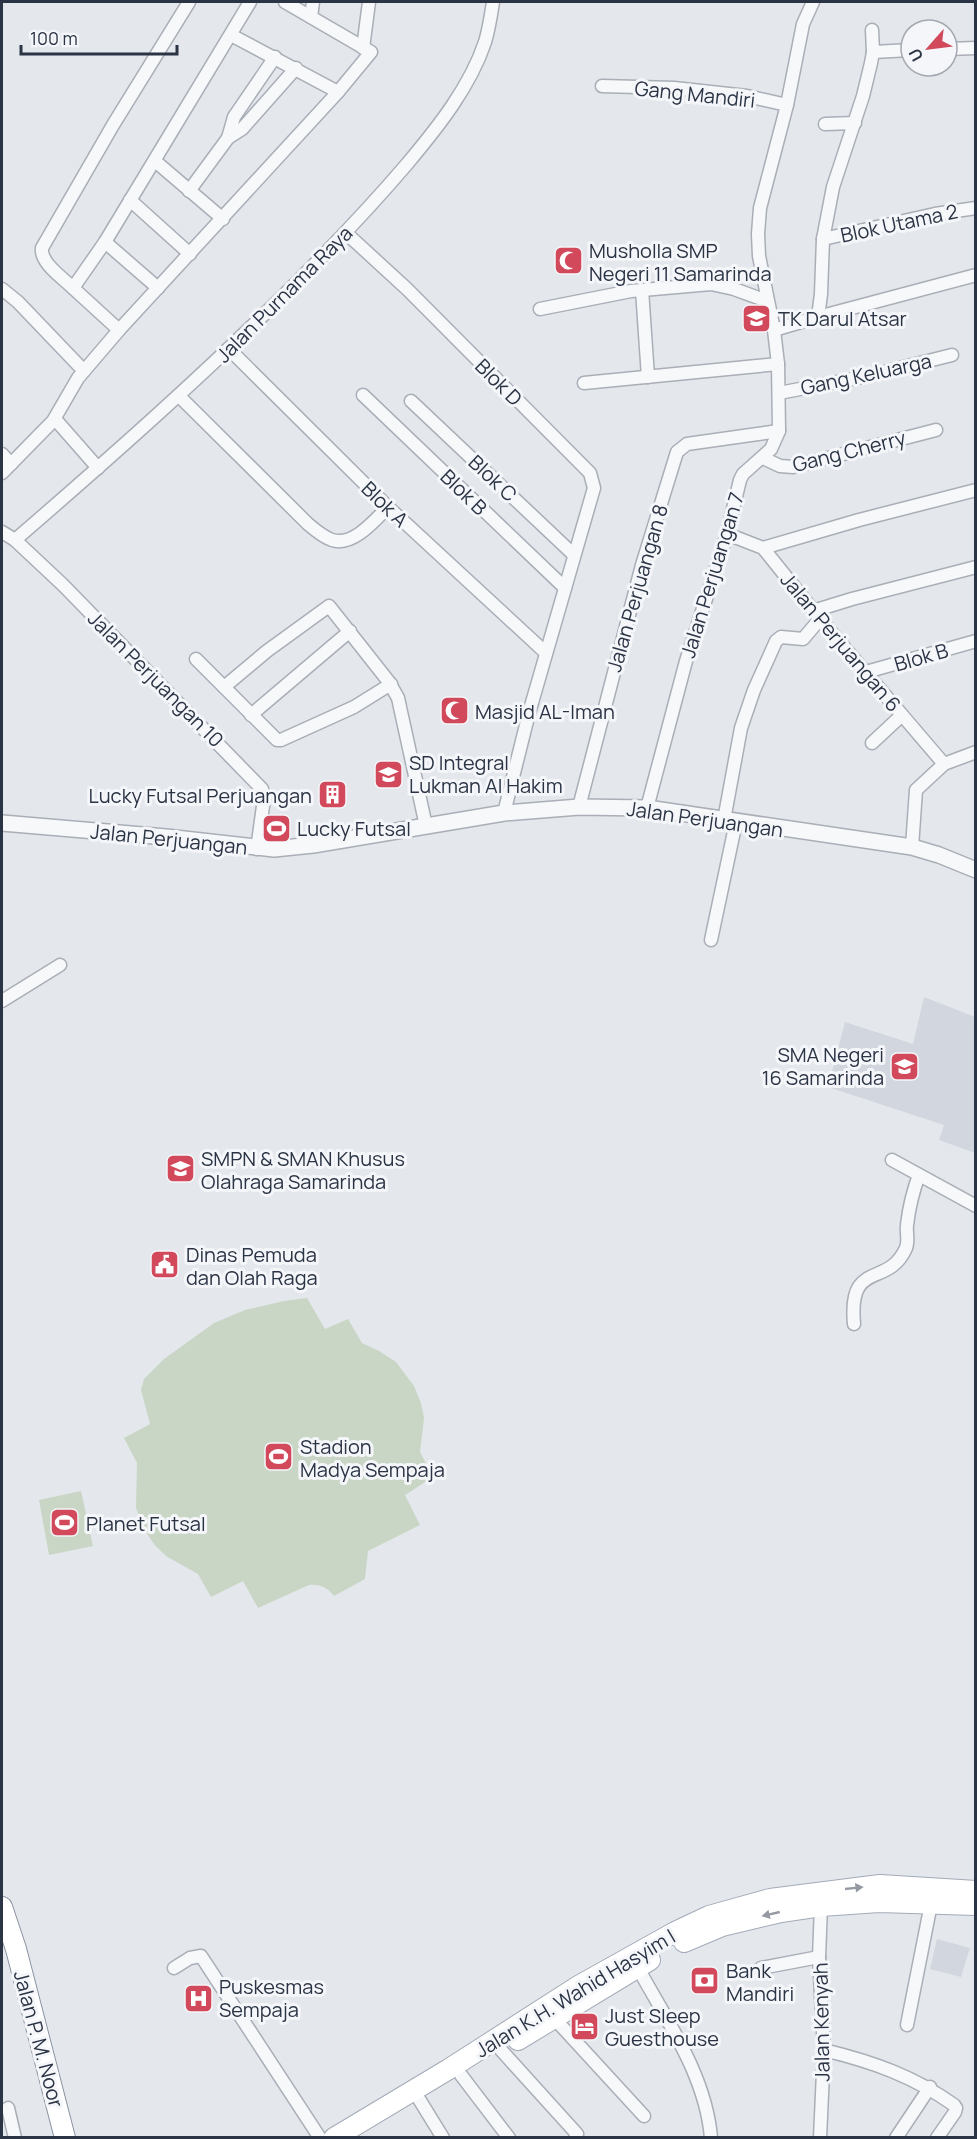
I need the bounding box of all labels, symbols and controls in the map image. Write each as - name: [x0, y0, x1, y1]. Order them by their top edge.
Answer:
- scale bar: [21, 18, 177, 56]
- north arrow: [899, 18, 959, 78]
- text: 100 m: [30, 26, 78, 50]
- text: U: [903, 45, 928, 65]
- street label: Gang Mandiri: [633, 74, 757, 114]
- street label: Blok Utama 2: [838, 197, 960, 249]
- street label: Jalan Purnama Raya: [210, 220, 358, 368]
- place label: Musholla SMP Negeri 11 Samarinda: [589, 237, 772, 287]
- mosque icon: Musholla SMP Negeri 11 Samarinda: [552, 245, 584, 277]
- school or university icon: TK Darul Atsar: [741, 302, 773, 334]
- place label: TK Darul Atsar: [778, 305, 907, 332]
- street label: Gang Keluarga: [798, 347, 934, 401]
- street label: Blok D: [470, 353, 528, 411]
- street label: Gang Cherry: [790, 424, 909, 478]
- street label: Blok C: [463, 449, 523, 507]
- street label: Blok B: [435, 463, 493, 521]
- street label: Blok A: [356, 475, 415, 533]
- street label: Jalan Perjuangan 7: [674, 489, 750, 661]
- street label: Jalan Perjuangan 8: [600, 501, 674, 675]
- street label: Jalan Perjuangan 6: [775, 567, 907, 717]
- street label: Jalan Perjuangan 10: [82, 605, 230, 753]
- street label: Blok B: [891, 636, 951, 678]
- mosque icon: Masjid AL-Iman: [438, 695, 470, 727]
- place label: Masjid AL-Iman: [475, 698, 615, 725]
- place label: SD Integral Lukman Al Hakim: [409, 749, 563, 799]
- school or university icon: SD Integral Lukman Al Hakim: [372, 758, 404, 790]
- building icon: Lucky Futsal Perjuangan: [317, 779, 349, 811]
- place label: Lucky Futsal Perjuangan: [89, 782, 312, 809]
- street label: Jalan Perjuangan: [625, 795, 785, 843]
- sports icon: Lucky Futsal: [260, 812, 292, 844]
- place label: Lucky Futsal: [297, 815, 411, 842]
- street label: Jalan Perjuangan: [89, 817, 249, 861]
- place label: SMA Negeri 16 Samarinda: [762, 1041, 884, 1091]
- school or university icon: SMA Negeri 16 Samarinda: [889, 1050, 921, 1082]
- place label: SMPN & SMAN Khusus Olahraga Samarinda: [201, 1145, 405, 1195]
- school or university icon: SMPN & SMAN Khusus Olahraga Samarinda: [164, 1153, 196, 1185]
- place label: Dinas Pemuda dan Olah Raga: [186, 1241, 318, 1291]
- public building icon: Dinas Pemuda dan Olah Raga: [149, 1249, 181, 1281]
- place label: Stadion Madya Sempaja: [300, 1433, 445, 1483]
- sports icon: Stadion Madya Sempaja: [263, 1441, 295, 1473]
- sports icon: Planet Futsal: [49, 1507, 81, 1539]
- place label: Planet Futsal: [86, 1510, 206, 1537]
- one-way arrow: [844, 1883, 863, 1893]
- one-way arrow: [762, 1910, 780, 1920]
- street label: Jalan K.H. Wahid Hasyim I: [470, 1923, 680, 2063]
- place label: Bank Mandiri: [726, 1957, 794, 2007]
- street label: Jalan Kenyah: [806, 1962, 836, 2082]
- bank icon: Bank Mandiri: [689, 1965, 721, 1997]
- street label: Jalan P. M. Noor: [8, 1968, 70, 2110]
- place label: Puskesmas Sempaja: [219, 1973, 324, 2023]
- hospital icon: Puskesmas Sempaja: [182, 1982, 214, 2014]
- place label: Just Sleep Guesthouse: [605, 2002, 719, 2052]
- hotel icon: Just Sleep Guesthouse: [568, 2011, 600, 2043]

